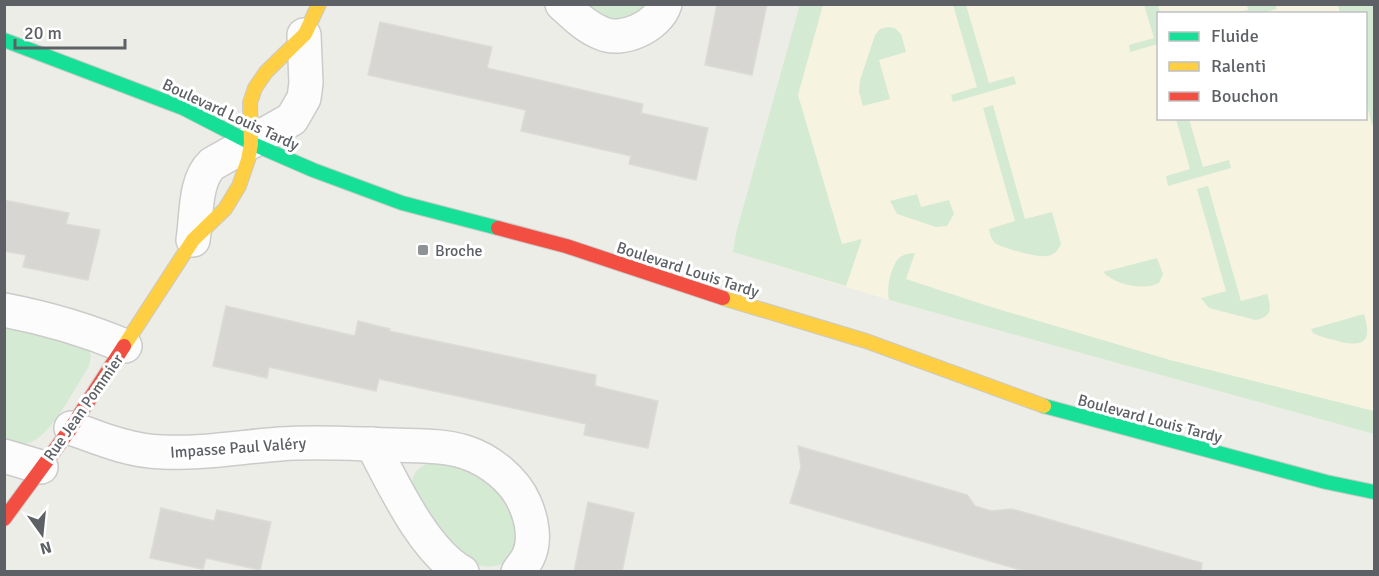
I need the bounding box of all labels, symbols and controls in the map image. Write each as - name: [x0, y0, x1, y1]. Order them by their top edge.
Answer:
- scale bar: [15, 12, 124, 50]
- legend: [1157, 12, 1367, 120]
- text: 20 m: [24, 22, 62, 44]
- text: Fluide: [1211, 25, 1259, 47]
- text: Ralenti: [1211, 55, 1266, 77]
- street label: Boulevard Louis Tardy: [159, 74, 303, 156]
- text: Bouchon: [1211, 85, 1279, 107]
- street label: Boulevard Louis Tardy: [614, 237, 762, 303]
- place label: Broche: [435, 241, 483, 261]
- marker: Broche: [416, 243, 430, 257]
- street label: Rue Jean Pommier: [40, 350, 128, 465]
- street label: Boulevard Louis Tardy: [1075, 390, 1225, 448]
- street label: Impasse Paul Valéry: [169, 433, 307, 463]
- north arrow: [12, 504, 72, 564]
- text: N: [38, 536, 54, 559]

